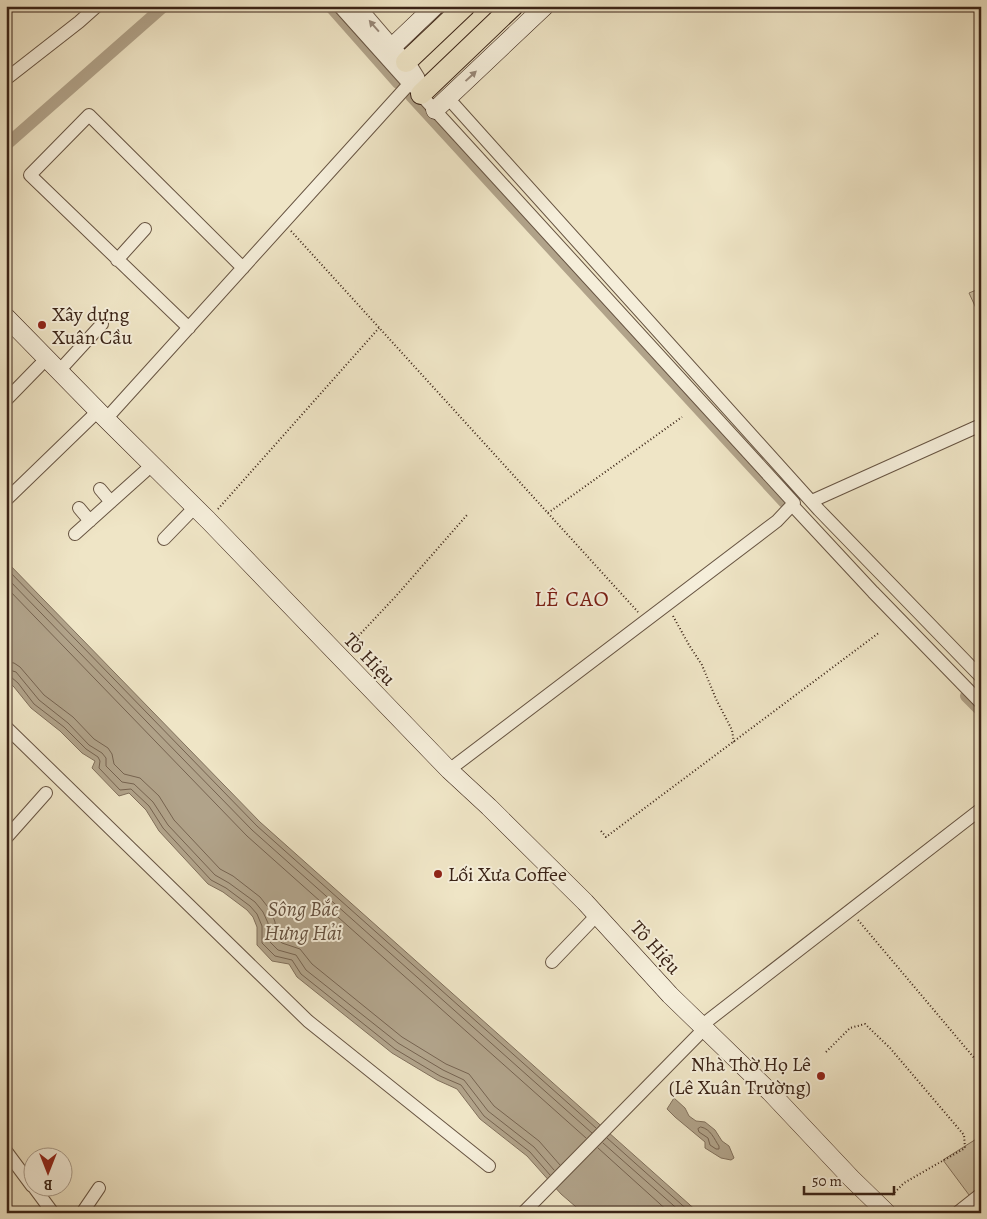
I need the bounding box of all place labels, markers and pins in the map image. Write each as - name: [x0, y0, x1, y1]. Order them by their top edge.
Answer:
- place label: Xây dựng Xuân Cầu: [52, 301, 133, 351]
- marker: Xây dựng Xuân Cầu: [36, 319, 48, 331]
- place label: Lối Xưa Coffee: [448, 861, 567, 888]
- marker: Lối Xưa Coffee: [432, 868, 444, 880]
- place label: Nhà Thờ Họ Lê (Lê Xuân Trường): [669, 1051, 811, 1101]
- marker: Nhà Thờ Họ Lê (Lê Xuân Trường): [815, 1070, 827, 1082]

